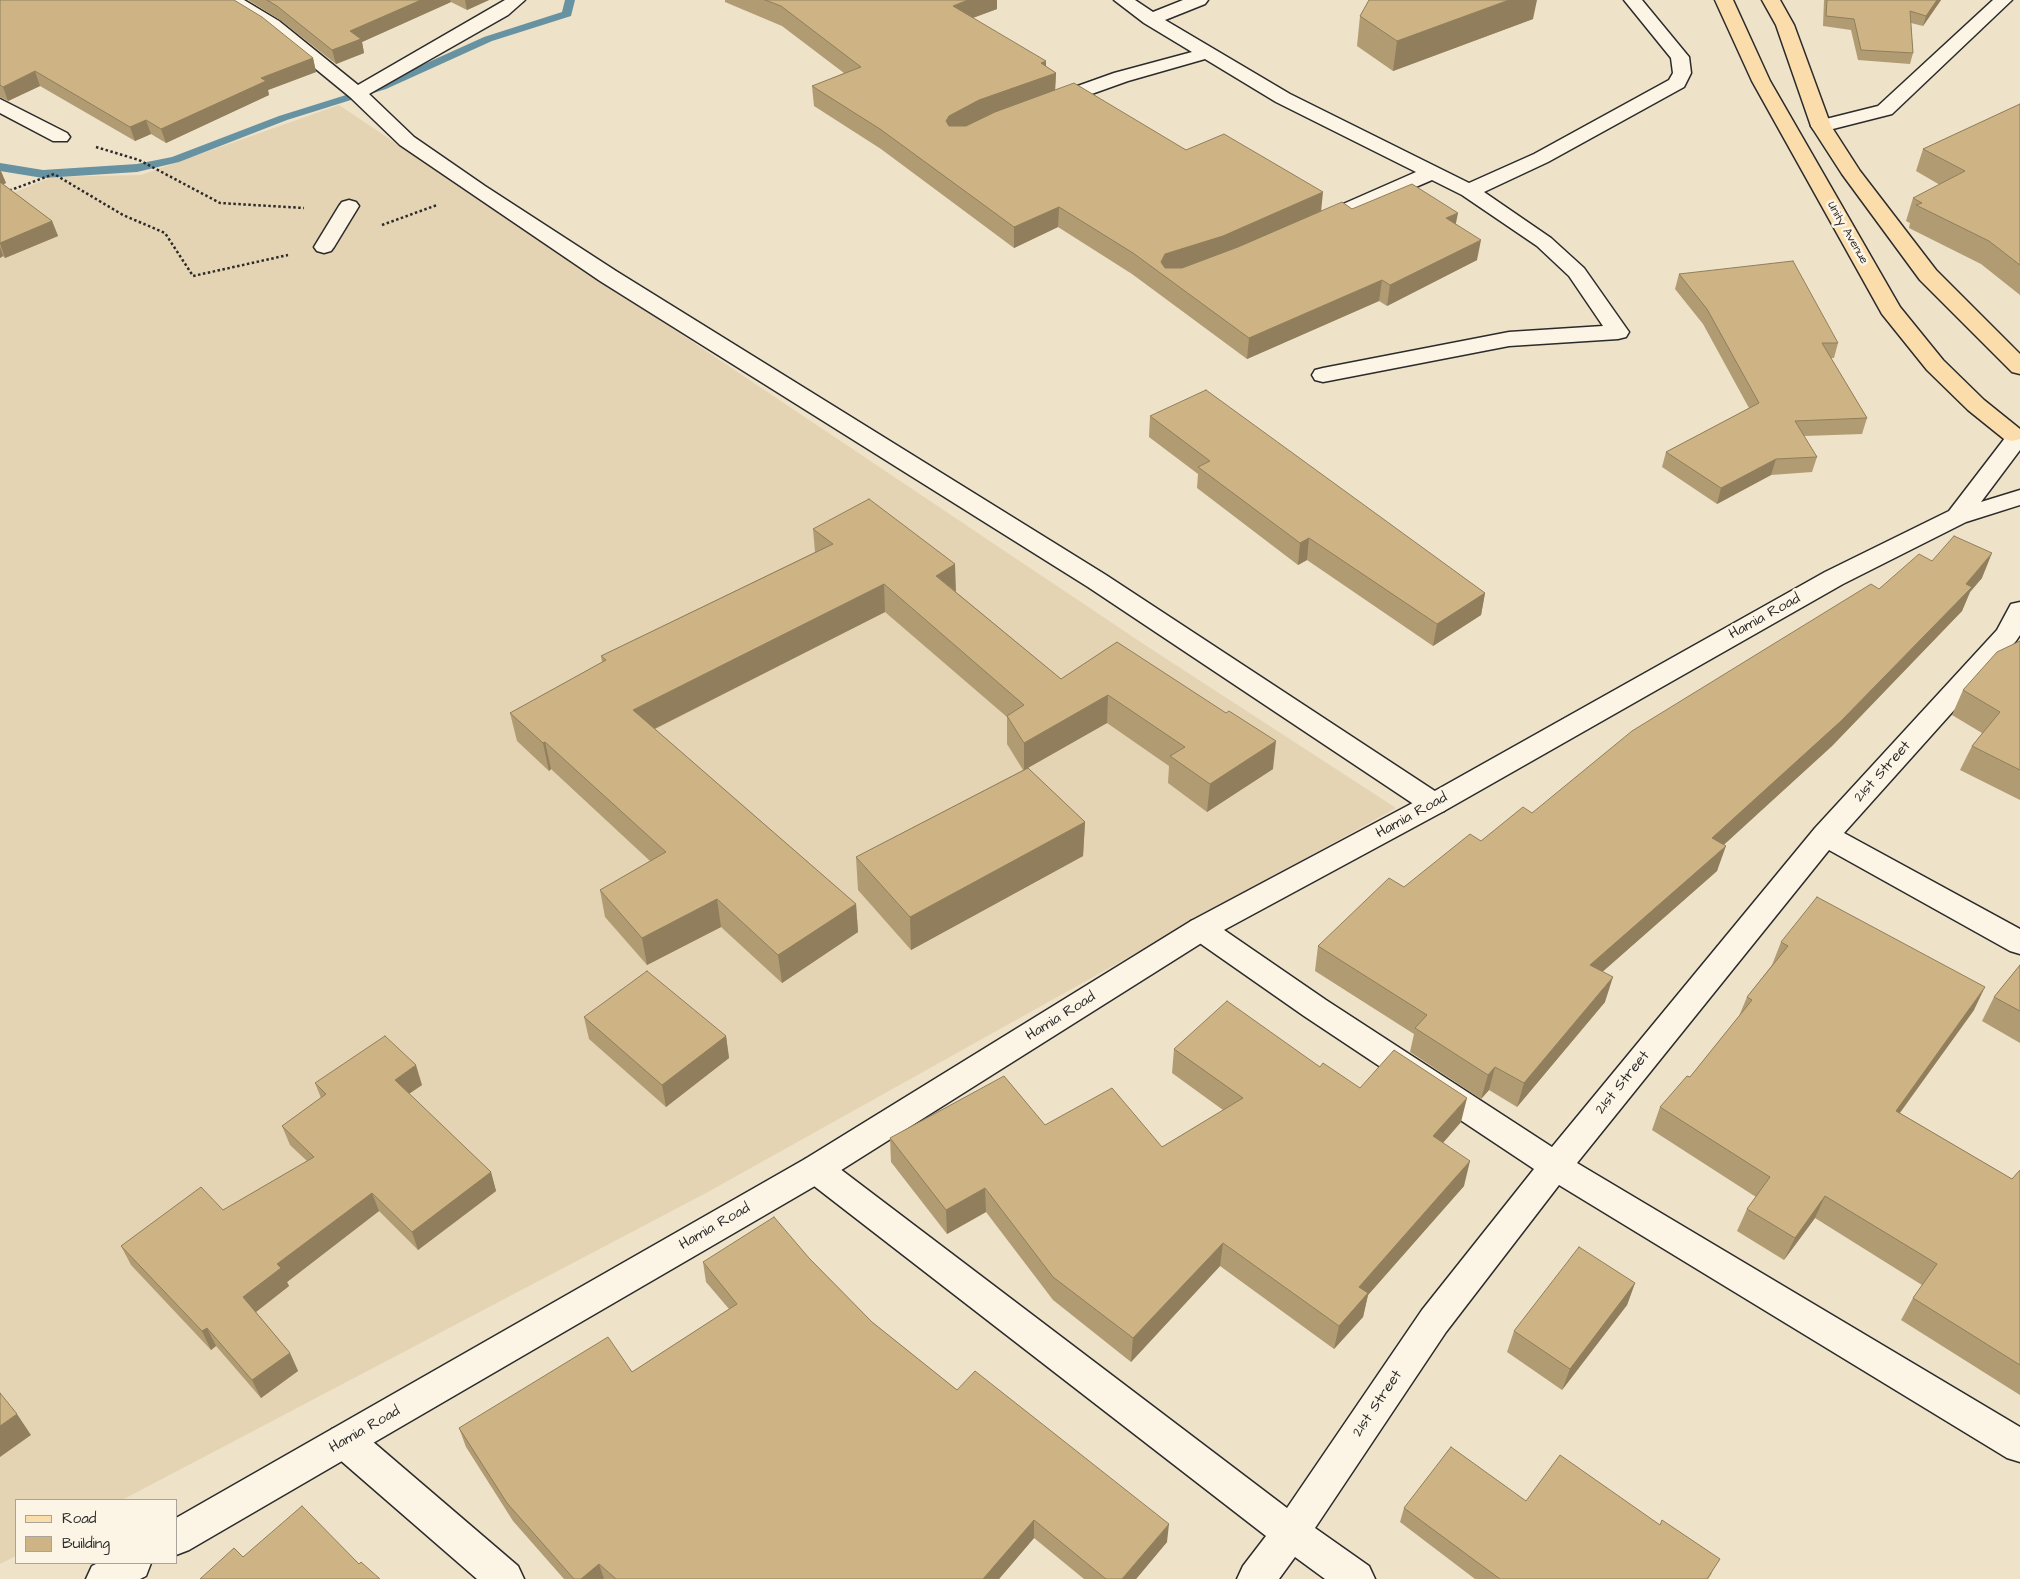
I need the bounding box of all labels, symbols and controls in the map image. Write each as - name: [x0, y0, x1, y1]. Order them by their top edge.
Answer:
- street label: Unity Avenue: [1823, 199, 1871, 267]
- street label: Hamia Road: [1726, 590, 1804, 644]
- street label: 21st Street: [1851, 738, 1915, 806]
- street label: Hamia Road: [1373, 789, 1451, 843]
- street label: Hamia Road: [1023, 989, 1099, 1045]
- street label: 21st Street: [1592, 1048, 1654, 1118]
- street label: Hamia Road: [676, 1200, 754, 1254]
- street label: 21st Street: [1349, 1367, 1407, 1441]
- street label: Hamia Road: [326, 1403, 404, 1457]
- legend: [15, 1499, 178, 1564]
- text: Road: [62, 1508, 96, 1529]
- text: Building: [62, 1533, 110, 1554]

